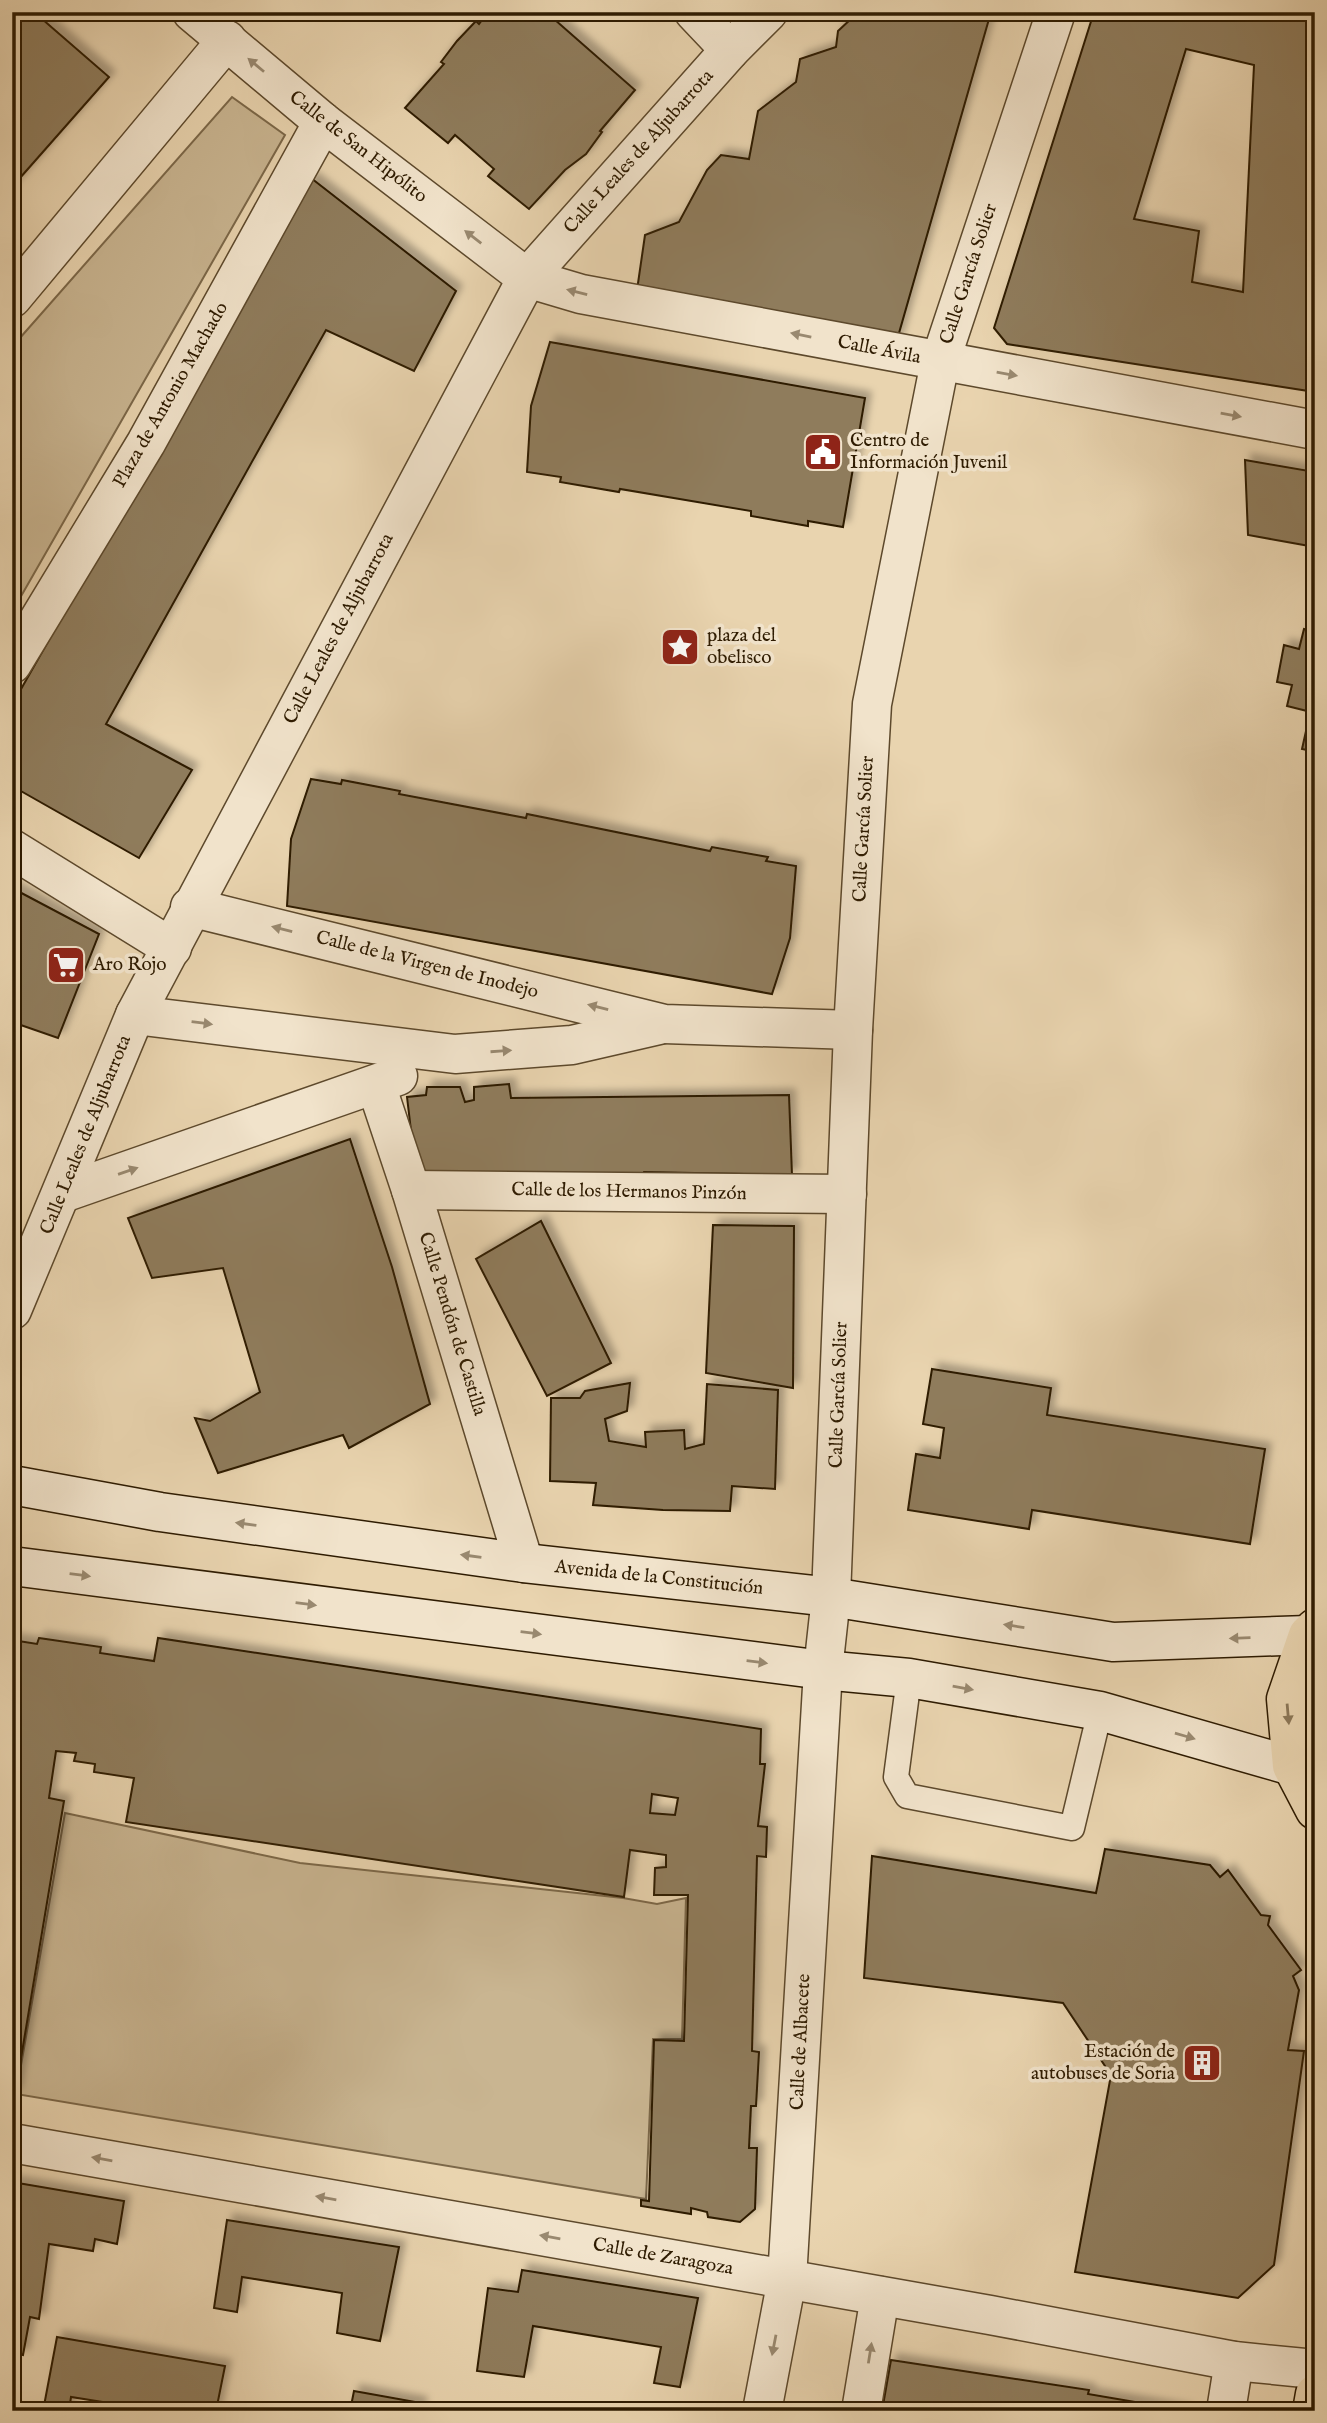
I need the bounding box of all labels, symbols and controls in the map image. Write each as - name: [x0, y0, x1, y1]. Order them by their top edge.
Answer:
- one-way arrow: [247, 57, 265, 73]
- street label: Calle Leales de Aljubarrota: [559, 64, 720, 239]
- street label: Calle de San Hipólito: [284, 86, 432, 208]
- street label: Calle García Solier: [935, 201, 1003, 347]
- one-way arrow: [464, 229, 482, 244]
- one-way arrow: [566, 286, 588, 297]
- street label: Plaza de Antonio Machado: [108, 298, 234, 492]
- street label: Calle Ávila: [835, 329, 924, 370]
- one-way arrow: [790, 330, 812, 341]
- one-way arrow: [996, 369, 1018, 380]
- one-way arrow: [1220, 409, 1242, 420]
- place label: Centro de Información Juvenil: [850, 429, 1008, 475]
- public building icon: Centro de Información Juvenil: [802, 431, 844, 473]
- street label: Calle Leales de Aljubarrota: [278, 529, 400, 729]
- place label: plaza del obelisco: [707, 624, 777, 670]
- place icon: plaza del obelisco: [659, 626, 701, 668]
- street label: Calle García Solier: [848, 755, 880, 903]
- one-way arrow: [271, 923, 293, 934]
- street label: Calle de la Virgen de Inodejo: [313, 926, 541, 1004]
- supermarket icon: Aro Rojo: [45, 944, 87, 986]
- place label: Aro Rojo: [92, 953, 167, 977]
- one-way arrow: [587, 1001, 609, 1012]
- one-way arrow: [192, 1018, 214, 1029]
- street label: Calle Leales de Aljubarrota: [35, 1031, 137, 1238]
- one-way arrow: [491, 1045, 513, 1056]
- one-way arrow: [117, 1165, 138, 1176]
- street label: Calle de los Hermanos Pinzón: [511, 1178, 747, 1206]
- street label: Calle Pendón de Castilla: [413, 1229, 492, 1420]
- street label: Calle García Solier: [824, 1321, 854, 1469]
- one-way arrow: [235, 1518, 257, 1529]
- one-way arrow: [460, 1550, 482, 1561]
- street label: Avenida de la Constitución: [553, 1555, 764, 1601]
- one-way arrow: [69, 1570, 91, 1581]
- one-way arrow: [295, 1599, 317, 1610]
- one-way arrow: [1002, 1620, 1024, 1631]
- one-way arrow: [520, 1628, 542, 1639]
- one-way arrow: [1228, 1632, 1250, 1643]
- one-way arrow: [746, 1656, 768, 1667]
- one-way arrow: [952, 1683, 974, 1694]
- one-way arrow: [1283, 1703, 1294, 1725]
- one-way arrow: [1175, 1731, 1197, 1742]
- street label: Calle de Albacete: [785, 1973, 817, 2111]
- place label: Estación de autobuses de Soria: [1031, 2040, 1176, 2086]
- building icon: Estación de autobuses de Soria: [1181, 2042, 1223, 2084]
- one-way arrow: [91, 2153, 113, 2164]
- one-way arrow: [315, 2192, 337, 2203]
- one-way arrow: [539, 2232, 561, 2243]
- street label: Calle de Zaragoza: [591, 2233, 736, 2281]
- one-way arrow: [768, 2334, 779, 2356]
- one-way arrow: [865, 2342, 876, 2364]

